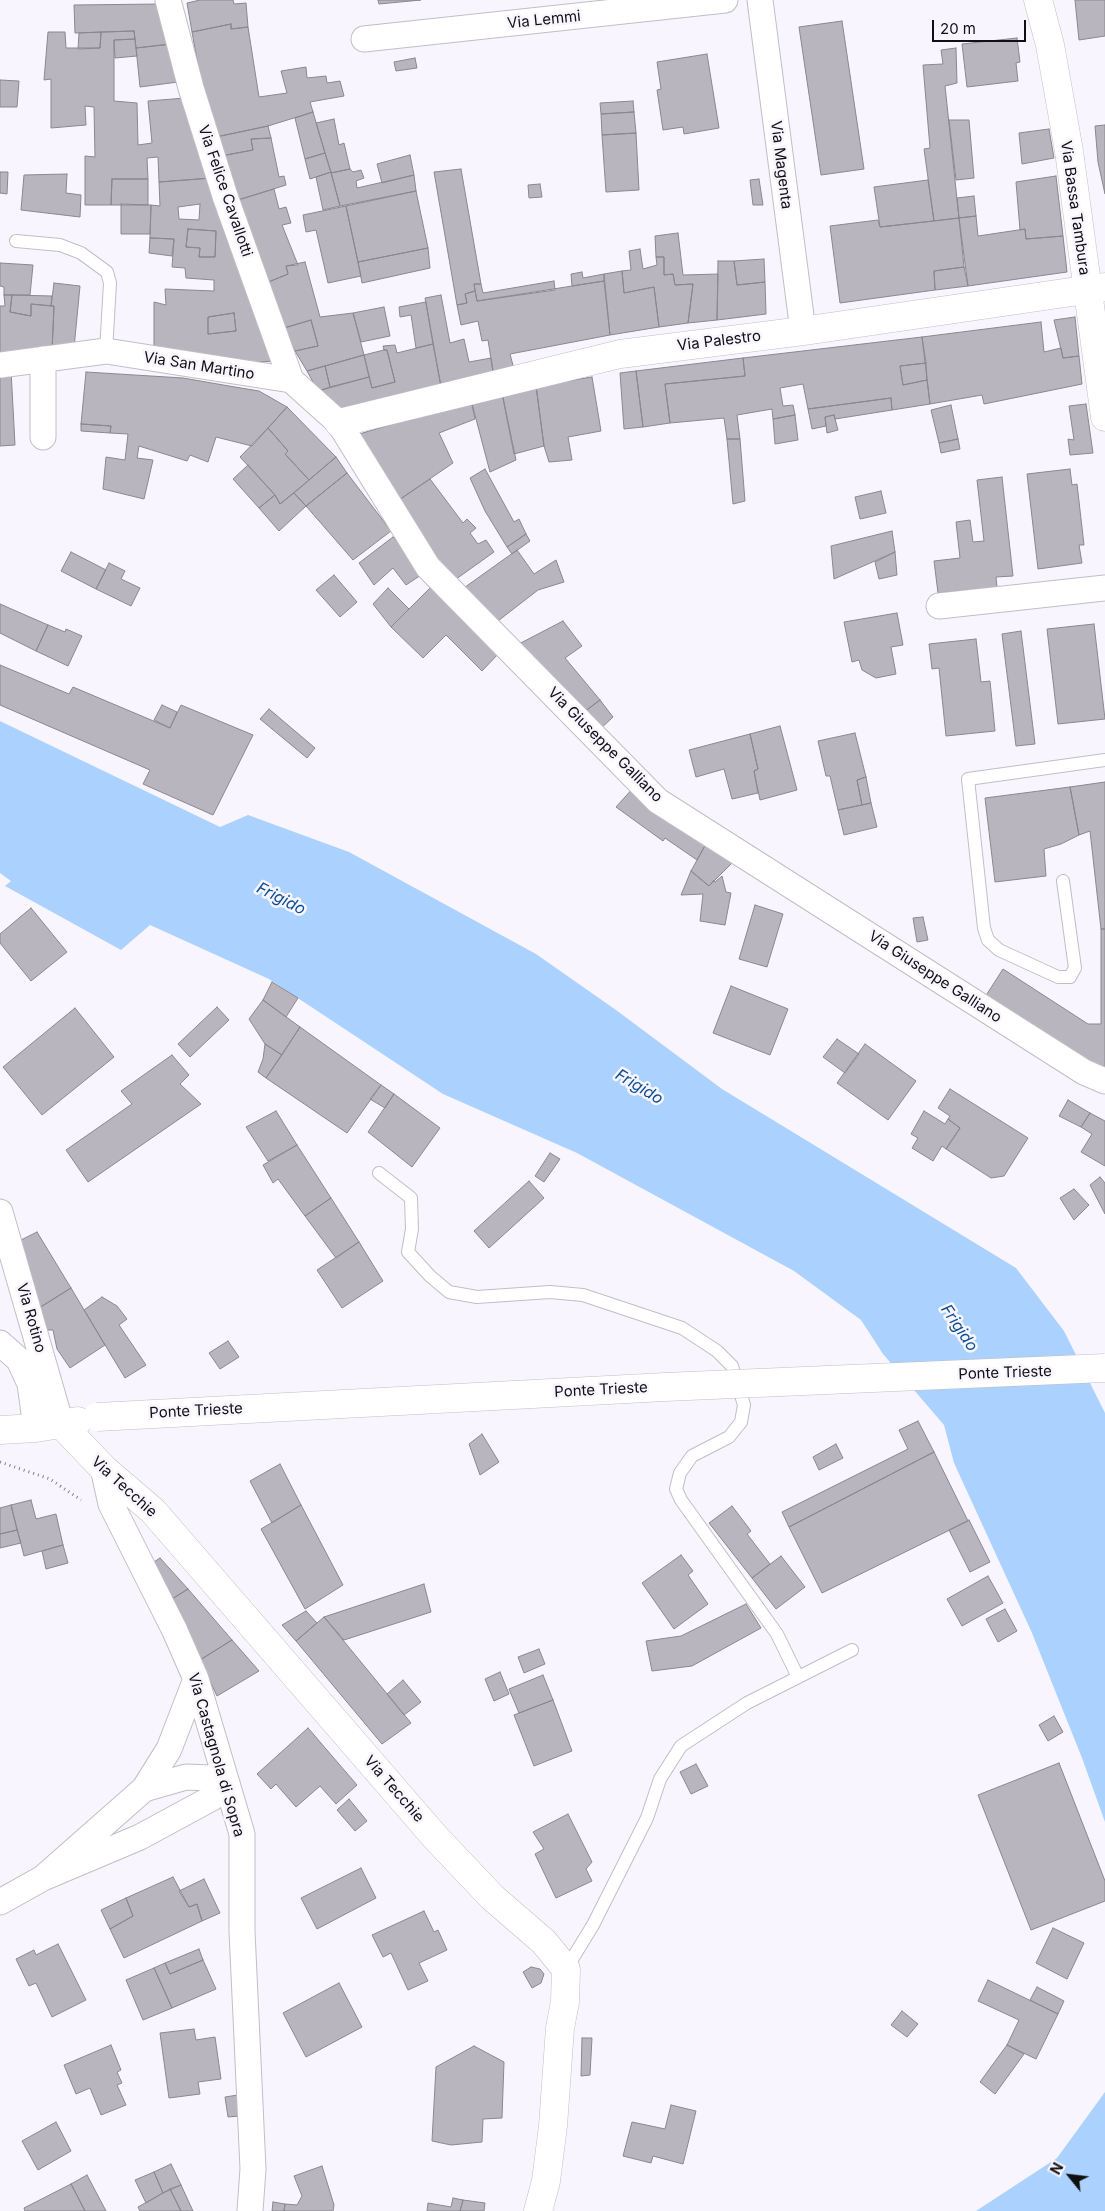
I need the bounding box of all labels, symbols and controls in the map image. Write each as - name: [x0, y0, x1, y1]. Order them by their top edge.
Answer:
- street label: Via Lemmi: [506, 7, 582, 33]
- scale bar: [935, 10, 1029, 42]
- text: 20 m: [940, 19, 976, 38]
- street label: Via Magenta: [767, 120, 795, 210]
- street label: Via Felice Cavallotti: [194, 123, 256, 259]
- street label: Via Bassa Tambura: [1057, 140, 1093, 276]
- street label: Via Palestro: [676, 327, 762, 355]
- street label: Via San Martino: [142, 348, 256, 384]
- street label: Via Giuseppe Galliano: [544, 684, 666, 806]
- water label: Frigido: [253, 879, 309, 919]
- street label: Via Giuseppe Galliano: [865, 927, 1005, 1027]
- water label: Frigido: [612, 1065, 666, 1109]
- street label: Via Rotino: [13, 1281, 49, 1355]
- water label: Frigido: [936, 1301, 982, 1355]
- street label: Ponte Trieste: [958, 1362, 1052, 1384]
- street label: Ponte Trieste: [554, 1379, 648, 1401]
- street label: Ponte Trieste: [149, 1400, 243, 1422]
- street label: Via Tecchie: [87, 1453, 161, 1521]
- street label: Via Castagnola di Sopra: [184, 1671, 248, 1839]
- street label: Via Tecchie: [360, 1752, 428, 1826]
- north arrow: [1045, 2151, 1095, 2201]
- text: N: [1046, 2160, 1066, 2177]

